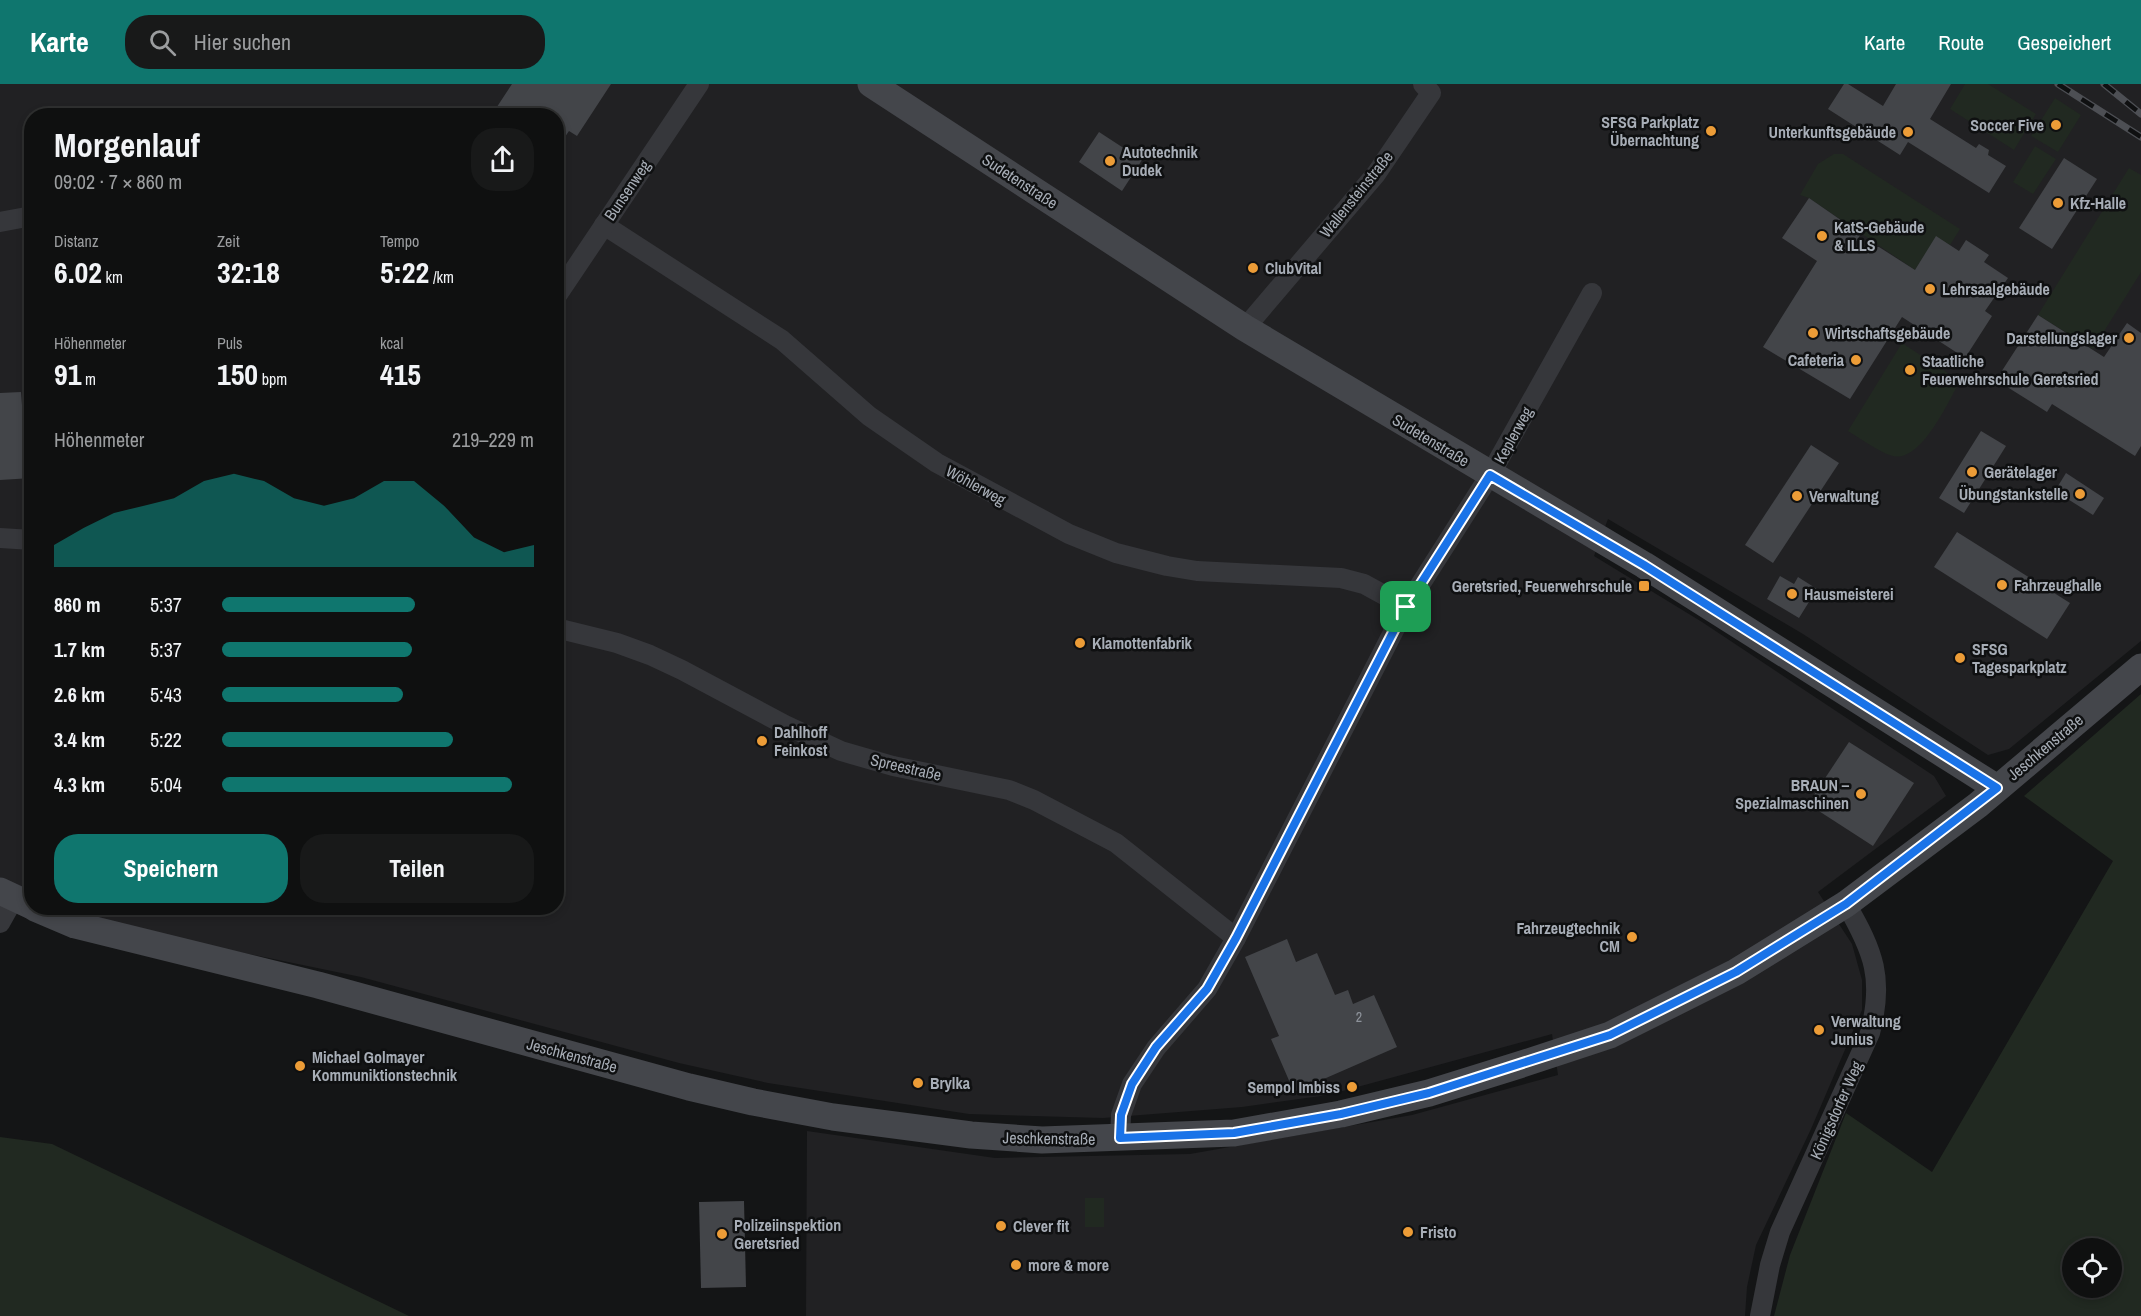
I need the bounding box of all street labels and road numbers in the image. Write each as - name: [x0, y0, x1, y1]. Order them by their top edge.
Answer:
- street label: Wallensteinstraße: [1314, 146, 1398, 242]
- street label: Sudetenstraße: [978, 148, 1062, 214]
- street label: Bunsenweg: [599, 155, 656, 225]
- street label: Keplerweg: [1488, 402, 1538, 467]
- street label: Sudetenstraße: [1388, 408, 1474, 472]
- street label: Wöhlerweg: [942, 460, 1011, 511]
- street label: Jeschkenstraße: [2002, 709, 2088, 785]
- street label: Spreestraße: [868, 748, 944, 786]
- street label: Jeschkenstraße: [524, 1032, 620, 1078]
- street label: Königsdorfer Weg: [1804, 1057, 1868, 1163]
- street label: Jeschkenstraße: [1003, 1126, 1095, 1150]

